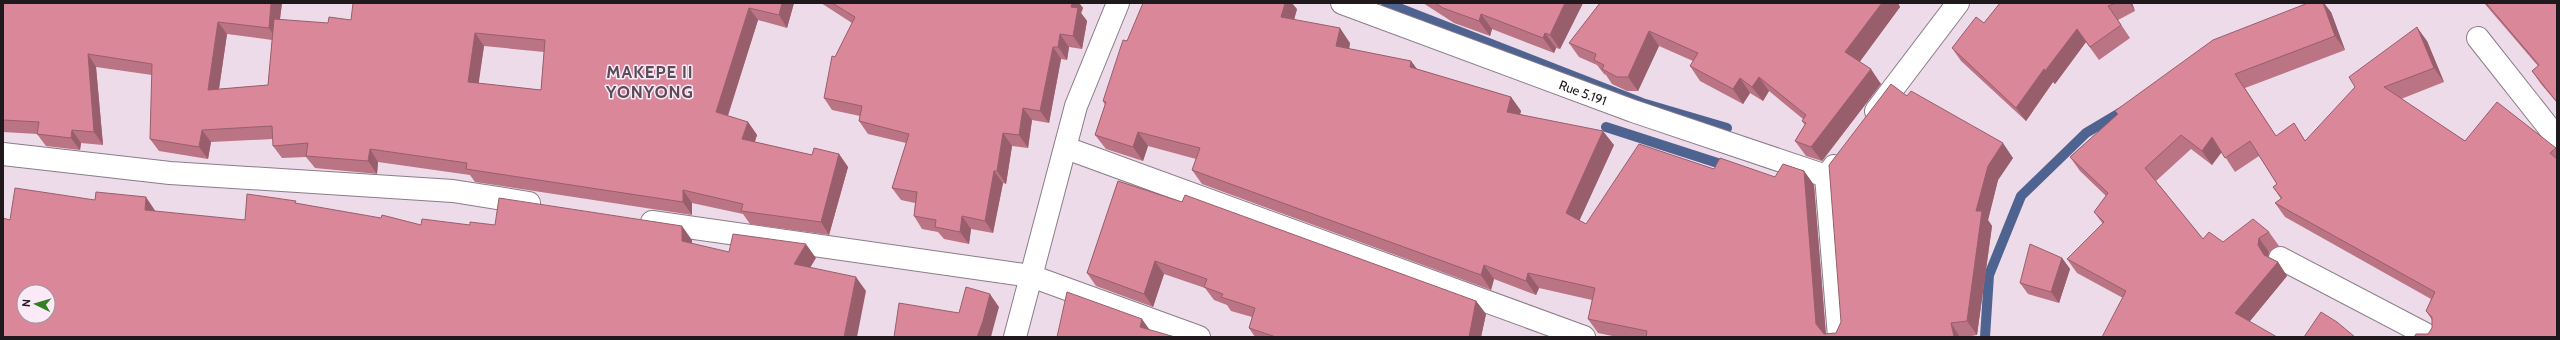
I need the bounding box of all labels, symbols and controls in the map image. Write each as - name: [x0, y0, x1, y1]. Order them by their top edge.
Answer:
- district label: MAKEPE II YONYONG: [605, 62, 694, 102]
- street label: Rue 5.191: [1557, 76, 1609, 109]
- north arrow: [16, 284, 56, 324]
- text: N: [19, 299, 33, 308]

